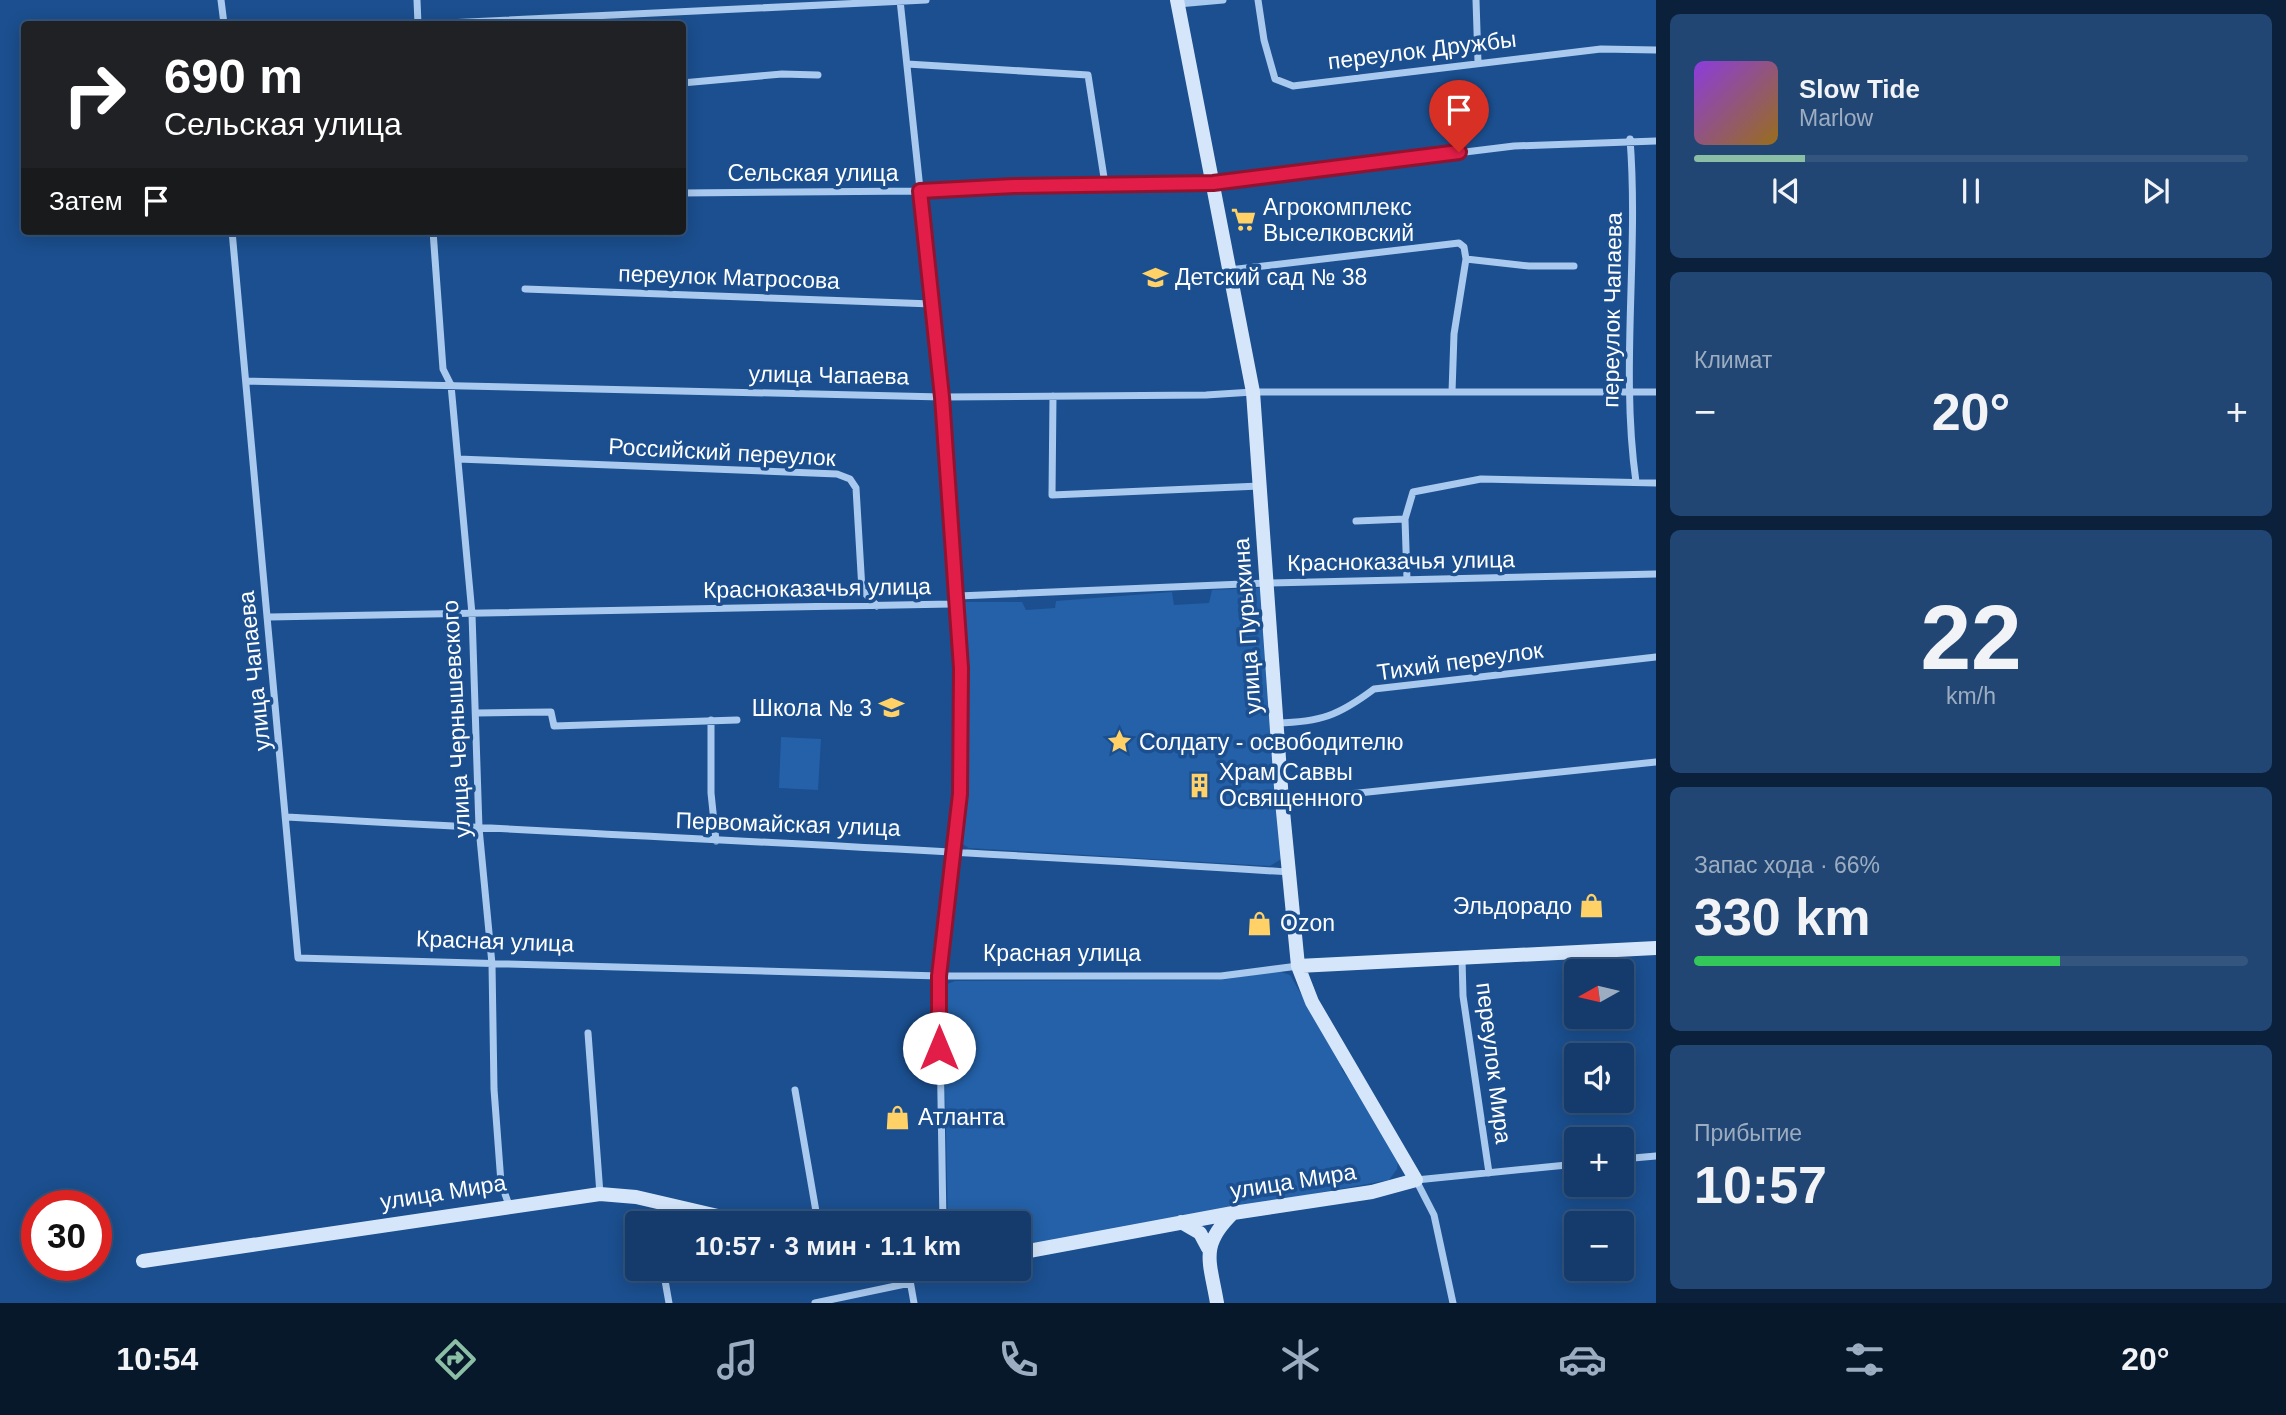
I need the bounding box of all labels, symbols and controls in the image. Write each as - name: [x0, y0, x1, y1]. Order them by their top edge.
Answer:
- street label: переулок Дружбы: [1326, 26, 1518, 74]
- icon: right: [49, 49, 140, 140]
- text: 690 m: [164, 49, 303, 103]
- text: Slow Tide: [1799, 74, 1920, 104]
- pin: [1429, 80, 1489, 152]
- icon: arrive: [1440, 91, 1478, 129]
- text: Marlow: [1799, 105, 1873, 131]
- text: Сельская улица: [164, 106, 402, 142]
- street label: Сельская улица: [728, 160, 899, 186]
- icon: previous: [1767, 172, 1805, 210]
- icon: pause: [1952, 172, 1990, 210]
- icon: next: [2137, 172, 2175, 210]
- icon: arrive: [137, 182, 175, 220]
- text: Затем: [49, 186, 123, 216]
- place label: Агрокомплекс Выселковский: [1263, 194, 1414, 246]
- supermarket icon: Агрокомплекс Выселковский: [1229, 206, 1257, 234]
- street label: переулок Чапаева: [1597, 212, 1627, 408]
- street label: переулок Матросова: [618, 260, 840, 294]
- school or university icon: Детский сад № 38: [1141, 263, 1169, 291]
- place label: Детский сад № 38: [1175, 264, 1367, 290]
- text: Климат: [1694, 347, 1772, 373]
- street label: улица Чапаева: [749, 361, 910, 389]
- text: 20°: [1932, 383, 2010, 441]
- text: −: [1694, 391, 1716, 433]
- text: +: [2226, 391, 2248, 433]
- street label: Российский переулок: [608, 433, 837, 471]
- street label: улица Пурыхина: [1228, 537, 1266, 715]
- street label: Красноказачья улица: [1287, 546, 1515, 576]
- street label: Красноказачья улица: [703, 573, 931, 603]
- text: 22: [1920, 587, 2022, 688]
- street label: улица Чапаева: [233, 590, 275, 752]
- street label: улица Чернышевского: [437, 599, 475, 839]
- street label: Тихий переулок: [1375, 636, 1546, 686]
- text: km/h: [1946, 683, 1996, 709]
- school or university icon: Школа № 3: [878, 694, 906, 722]
- place label: Школа № 3: [752, 695, 872, 721]
- place icon: Солдату - освободителю: [1105, 728, 1133, 756]
- place label: Солдату - освободителю: [1139, 729, 1404, 755]
- place label: Храм Саввы Освященного: [1219, 759, 1363, 811]
- building icon: Храм Саввы Освященного: [1185, 771, 1213, 799]
- street label: Первомайская улица: [675, 807, 901, 841]
- text: Запас хода · 66%: [1694, 852, 1880, 878]
- text: 330 km: [1694, 888, 1870, 946]
- shop icon: Эльдорадо: [1578, 892, 1606, 920]
- place label: Эльдорадо: [1453, 893, 1572, 919]
- shop icon: Ozon: [1246, 909, 1274, 937]
- place label: Ozon: [1280, 910, 1335, 936]
- street label: Красная улица: [416, 925, 575, 957]
- street label: Красная улица: [983, 940, 1141, 966]
- north arrow: [1564, 959, 1634, 1029]
- map controls: [1564, 959, 1634, 1281]
- street label: переулок Мира: [1471, 981, 1517, 1145]
- position arrow: [902, 1011, 976, 1085]
- button: sound: [1564, 1043, 1634, 1113]
- shop icon: Атланта: [884, 1103, 912, 1131]
- place label: Атланта: [918, 1104, 1005, 1130]
- text: Прибытие: [1694, 1120, 1802, 1146]
- button: +: [1564, 1127, 1634, 1197]
- text: 10:57: [1694, 1156, 1827, 1214]
- street label: улица Мира: [1228, 1158, 1358, 1204]
- street label: улица Мира: [378, 1169, 508, 1215]
- speed limit sign: 30: [21, 1190, 112, 1281]
- button: −: [1564, 1211, 1634, 1281]
- text: 10:57 · 3 мин · 1.1 km: [695, 1231, 961, 1261]
- icon: directions: [431, 1335, 480, 1384]
- icon: music: [713, 1335, 762, 1384]
- icon: phone: [994, 1335, 1043, 1384]
- icon: climate: [1276, 1335, 1325, 1384]
- icon: car: [1558, 1335, 1607, 1384]
- icon: filters: [1840, 1335, 1889, 1384]
- text: 10:54: [116, 1341, 198, 1377]
- text: 20°: [2121, 1341, 2170, 1377]

